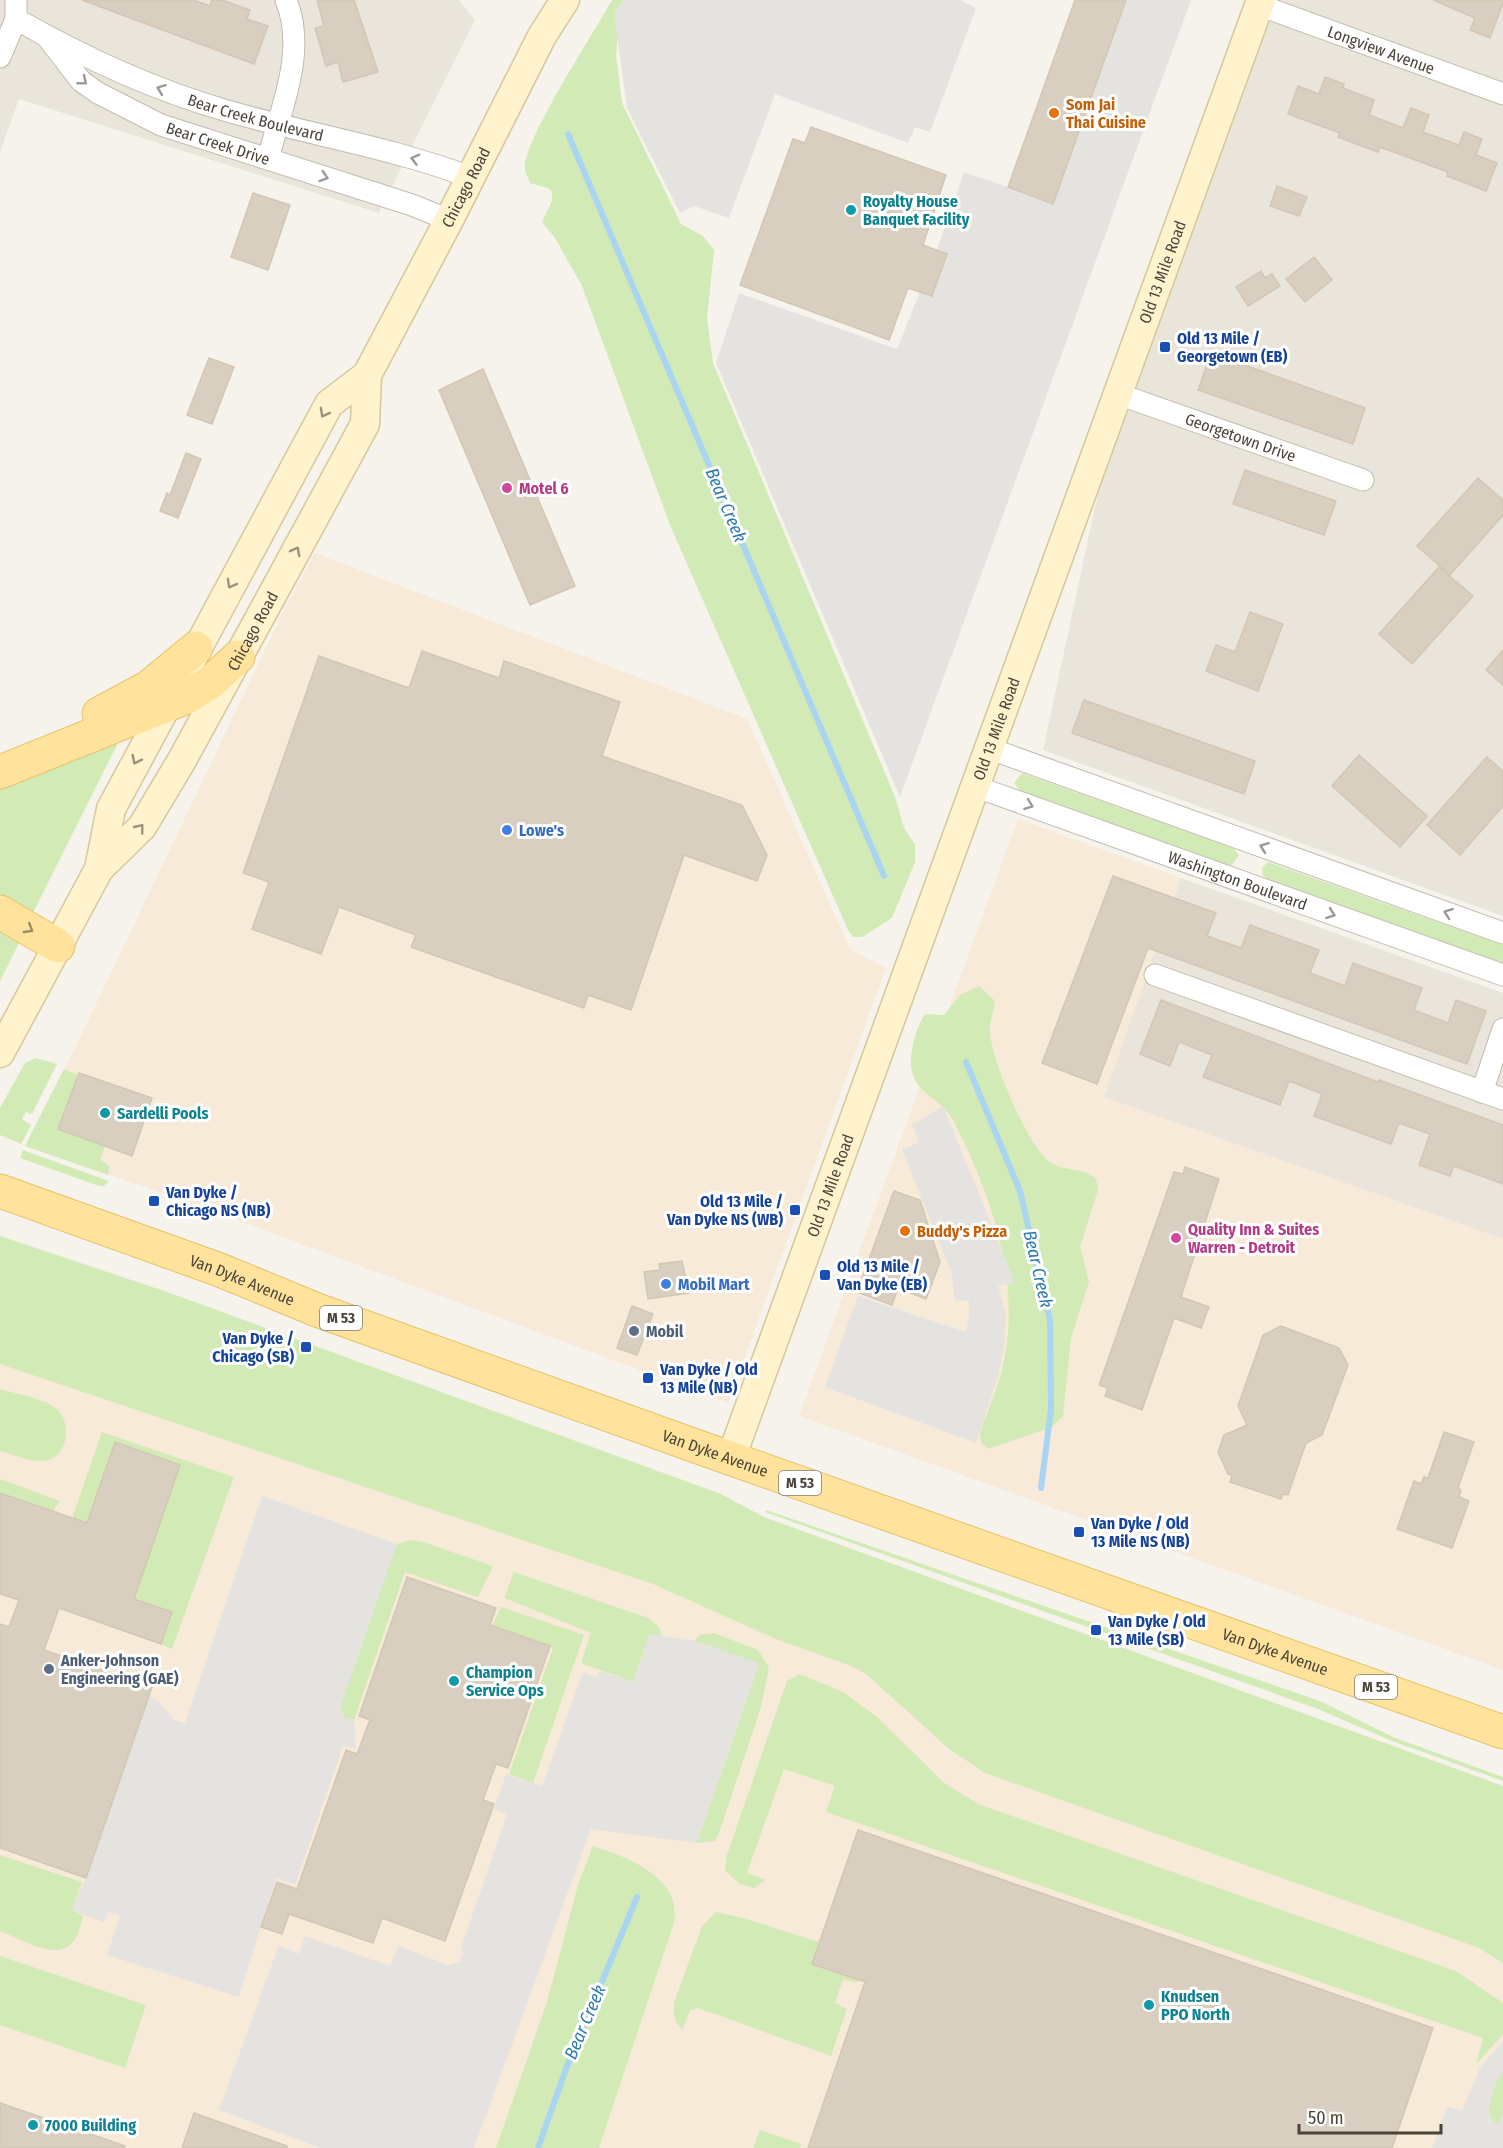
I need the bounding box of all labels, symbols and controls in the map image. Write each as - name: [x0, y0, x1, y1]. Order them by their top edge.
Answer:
- street label: Longview Avenue: [1325, 21, 1437, 78]
- one-way arrow: [76, 74, 87, 85]
- one-way arrow: [156, 83, 167, 96]
- street label: Bear Creek Boulevard: [185, 90, 325, 145]
- place label: Som Jai Thai Cuisine: [1066, 95, 1146, 132]
- marker: Som Jai Thai Cuisine: [1047, 106, 1061, 120]
- street label: Bear Creek Drive: [164, 118, 272, 169]
- street label: Chicago Road: [437, 144, 494, 231]
- one-way arrow: [410, 153, 420, 166]
- one-way arrow: [318, 170, 329, 182]
- place label: Royalty House Banquet Facility: [863, 192, 970, 229]
- marker: Royalty House Banquet Facility: [844, 203, 858, 217]
- street label: Old 13 Mile Road: [1135, 218, 1190, 326]
- place label: Old 13 Mile / Georgetown (EB): [1177, 329, 1287, 366]
- marker: Old 13 Mile / Georgetown (EB): [1158, 340, 1172, 354]
- one-way arrow: [320, 407, 331, 417]
- street label: Georgetown Drive: [1183, 409, 1299, 465]
- water label: Bear Creek: [701, 465, 751, 545]
- place label: Motel 6: [519, 479, 569, 498]
- marker: Motel 6: [500, 481, 514, 495]
- one-way arrow: [289, 547, 300, 557]
- one-way arrow: [227, 578, 238, 588]
- street label: Chicago Road: [223, 588, 282, 674]
- street label: Old 13 Mile Road: [969, 675, 1024, 783]
- one-way arrow: [132, 754, 144, 765]
- one-way arrow: [1023, 798, 1034, 811]
- place label: Lowe's: [519, 821, 564, 840]
- marker: Lowe's: [500, 823, 514, 837]
- one-way arrow: [132, 824, 143, 835]
- one-way arrow: [1259, 842, 1270, 855]
- street label: Washington Boulevard: [1166, 847, 1310, 914]
- one-way arrow: [1325, 906, 1336, 919]
- one-way arrow: [1443, 908, 1454, 921]
- one-way arrow: [23, 921, 33, 933]
- place label: Sardelli Pools: [117, 1104, 208, 1123]
- marker: Sardelli Pools: [98, 1106, 112, 1120]
- street label: Old 13 Mile Road: [803, 1131, 857, 1240]
- place label: Van Dyke / Chicago NS (NB): [165, 1183, 270, 1220]
- place label: Old 13 Mile / Van Dyke NS (WB): [666, 1192, 783, 1229]
- marker: Van Dyke / Chicago NS (NB): [147, 1194, 161, 1208]
- marker: Old 13 Mile / Van Dyke NS (WB): [788, 1203, 802, 1217]
- place label: Quality Inn & Suites Warren - Detroit: [1188, 1220, 1319, 1257]
- place label: Buddy's Pizza: [917, 1222, 1007, 1241]
- marker: Buddy's Pizza: [898, 1224, 912, 1238]
- water label: Bear Creek: [1018, 1228, 1058, 1310]
- marker: Quality Inn & Suites Warren - Detroit: [1169, 1231, 1183, 1245]
- street label: Van Dyke Avenue: [187, 1250, 297, 1309]
- place label: Old 13 Mile / Van Dyke (EB): [836, 1257, 927, 1294]
- marker: Old 13 Mile / Van Dyke (EB): [818, 1268, 832, 1282]
- place label: Mobil Mart: [678, 1275, 750, 1294]
- marker: Mobil Mart: [659, 1277, 673, 1291]
- road number: M 53: [320, 1306, 362, 1330]
- place label: Mobil: [646, 1322, 684, 1341]
- marker: Mobil: [627, 1324, 641, 1338]
- place label: Van Dyke / Chicago (SB): [212, 1329, 294, 1366]
- marker: Van Dyke / Chicago (SB): [299, 1340, 313, 1354]
- place label: Van Dyke / Old 13 Mile (NB): [659, 1360, 758, 1397]
- marker: Van Dyke / Old 13 Mile (NB): [641, 1371, 655, 1385]
- street label: Van Dyke Avenue: [660, 1425, 771, 1481]
- road number: M 53: [779, 1471, 821, 1495]
- place label: Van Dyke / Old 13 Mile NS (NB): [1090, 1514, 1190, 1551]
- marker: Van Dyke / Old 13 Mile NS (NB): [1072, 1525, 1086, 1539]
- place label: Van Dyke / Old 13 Mile (SB): [1107, 1612, 1206, 1649]
- marker: Van Dyke / Old 13 Mile (SB): [1089, 1623, 1103, 1637]
- street label: Van Dyke Avenue: [1220, 1624, 1331, 1679]
- place label: Anker-Johnson Engineering (GAE): [60, 1651, 179, 1688]
- marker: Anker-Johnson Engineering (GAE): [42, 1662, 56, 1676]
- place label: Champion Service Ops: [466, 1663, 544, 1700]
- marker: Champion Service Ops: [447, 1674, 461, 1688]
- road number: M 53: [1355, 1675, 1397, 1699]
- water label: Bear Creek: [560, 1982, 610, 2062]
- place label: Knudsen PPO North: [1161, 1987, 1230, 2024]
- marker: Knudsen PPO North: [1142, 1998, 1156, 2012]
- scale bar: [1299, 2097, 1442, 2135]
- text: 50 m: [1308, 2107, 1344, 2129]
- place label: 7000 Building: [45, 2116, 136, 2135]
- marker: 7000 Building: [26, 2118, 40, 2132]

